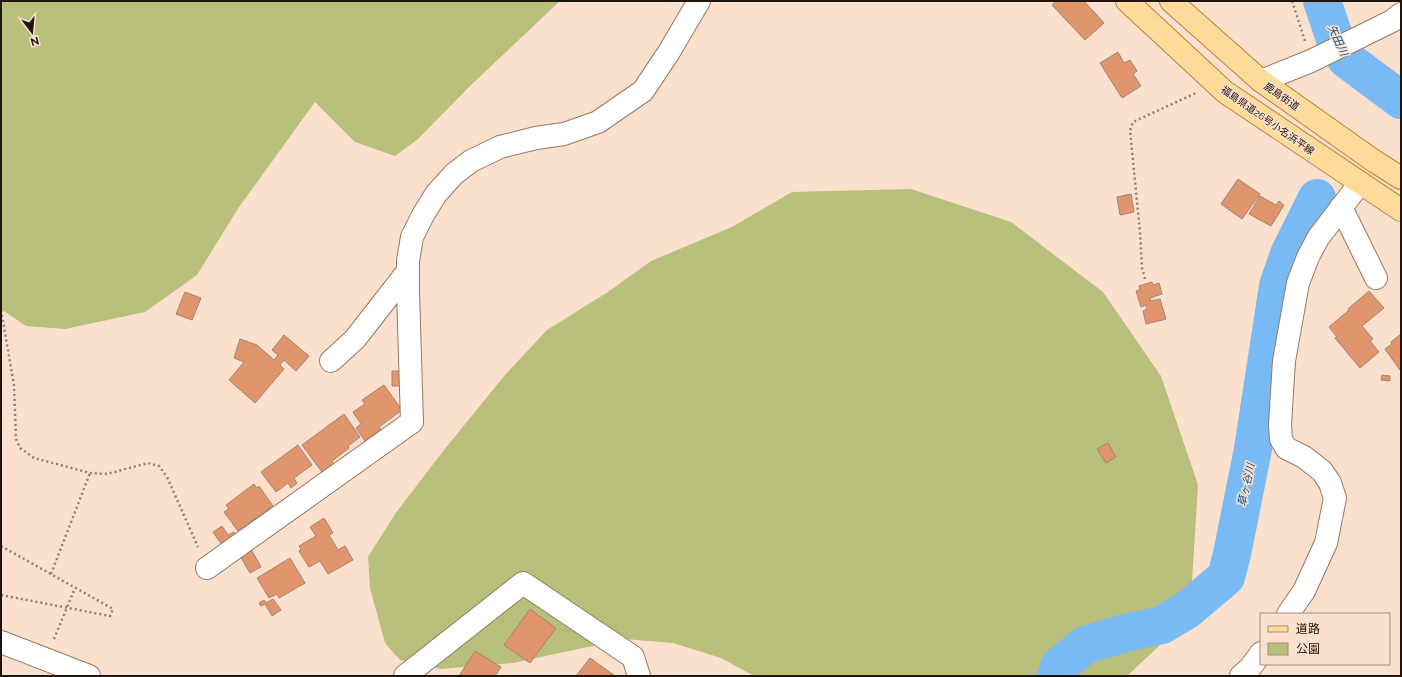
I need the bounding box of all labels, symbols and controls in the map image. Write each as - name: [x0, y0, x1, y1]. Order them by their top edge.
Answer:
- north arrow: [12, 12, 52, 52]
- water label: 矢田川: [1325, 23, 1351, 59]
- text: N: [29, 34, 40, 49]
- street label: 鹿島街道: [1262, 80, 1301, 112]
- street label: 福島県道26号小名浜平線: [1219, 84, 1316, 157]
- water label: 草ヶ谷川: [1236, 461, 1258, 508]
- legend: [1260, 613, 1390, 665]
- text: 道路: [1296, 622, 1320, 636]
- text: 公園: [1296, 642, 1320, 656]

